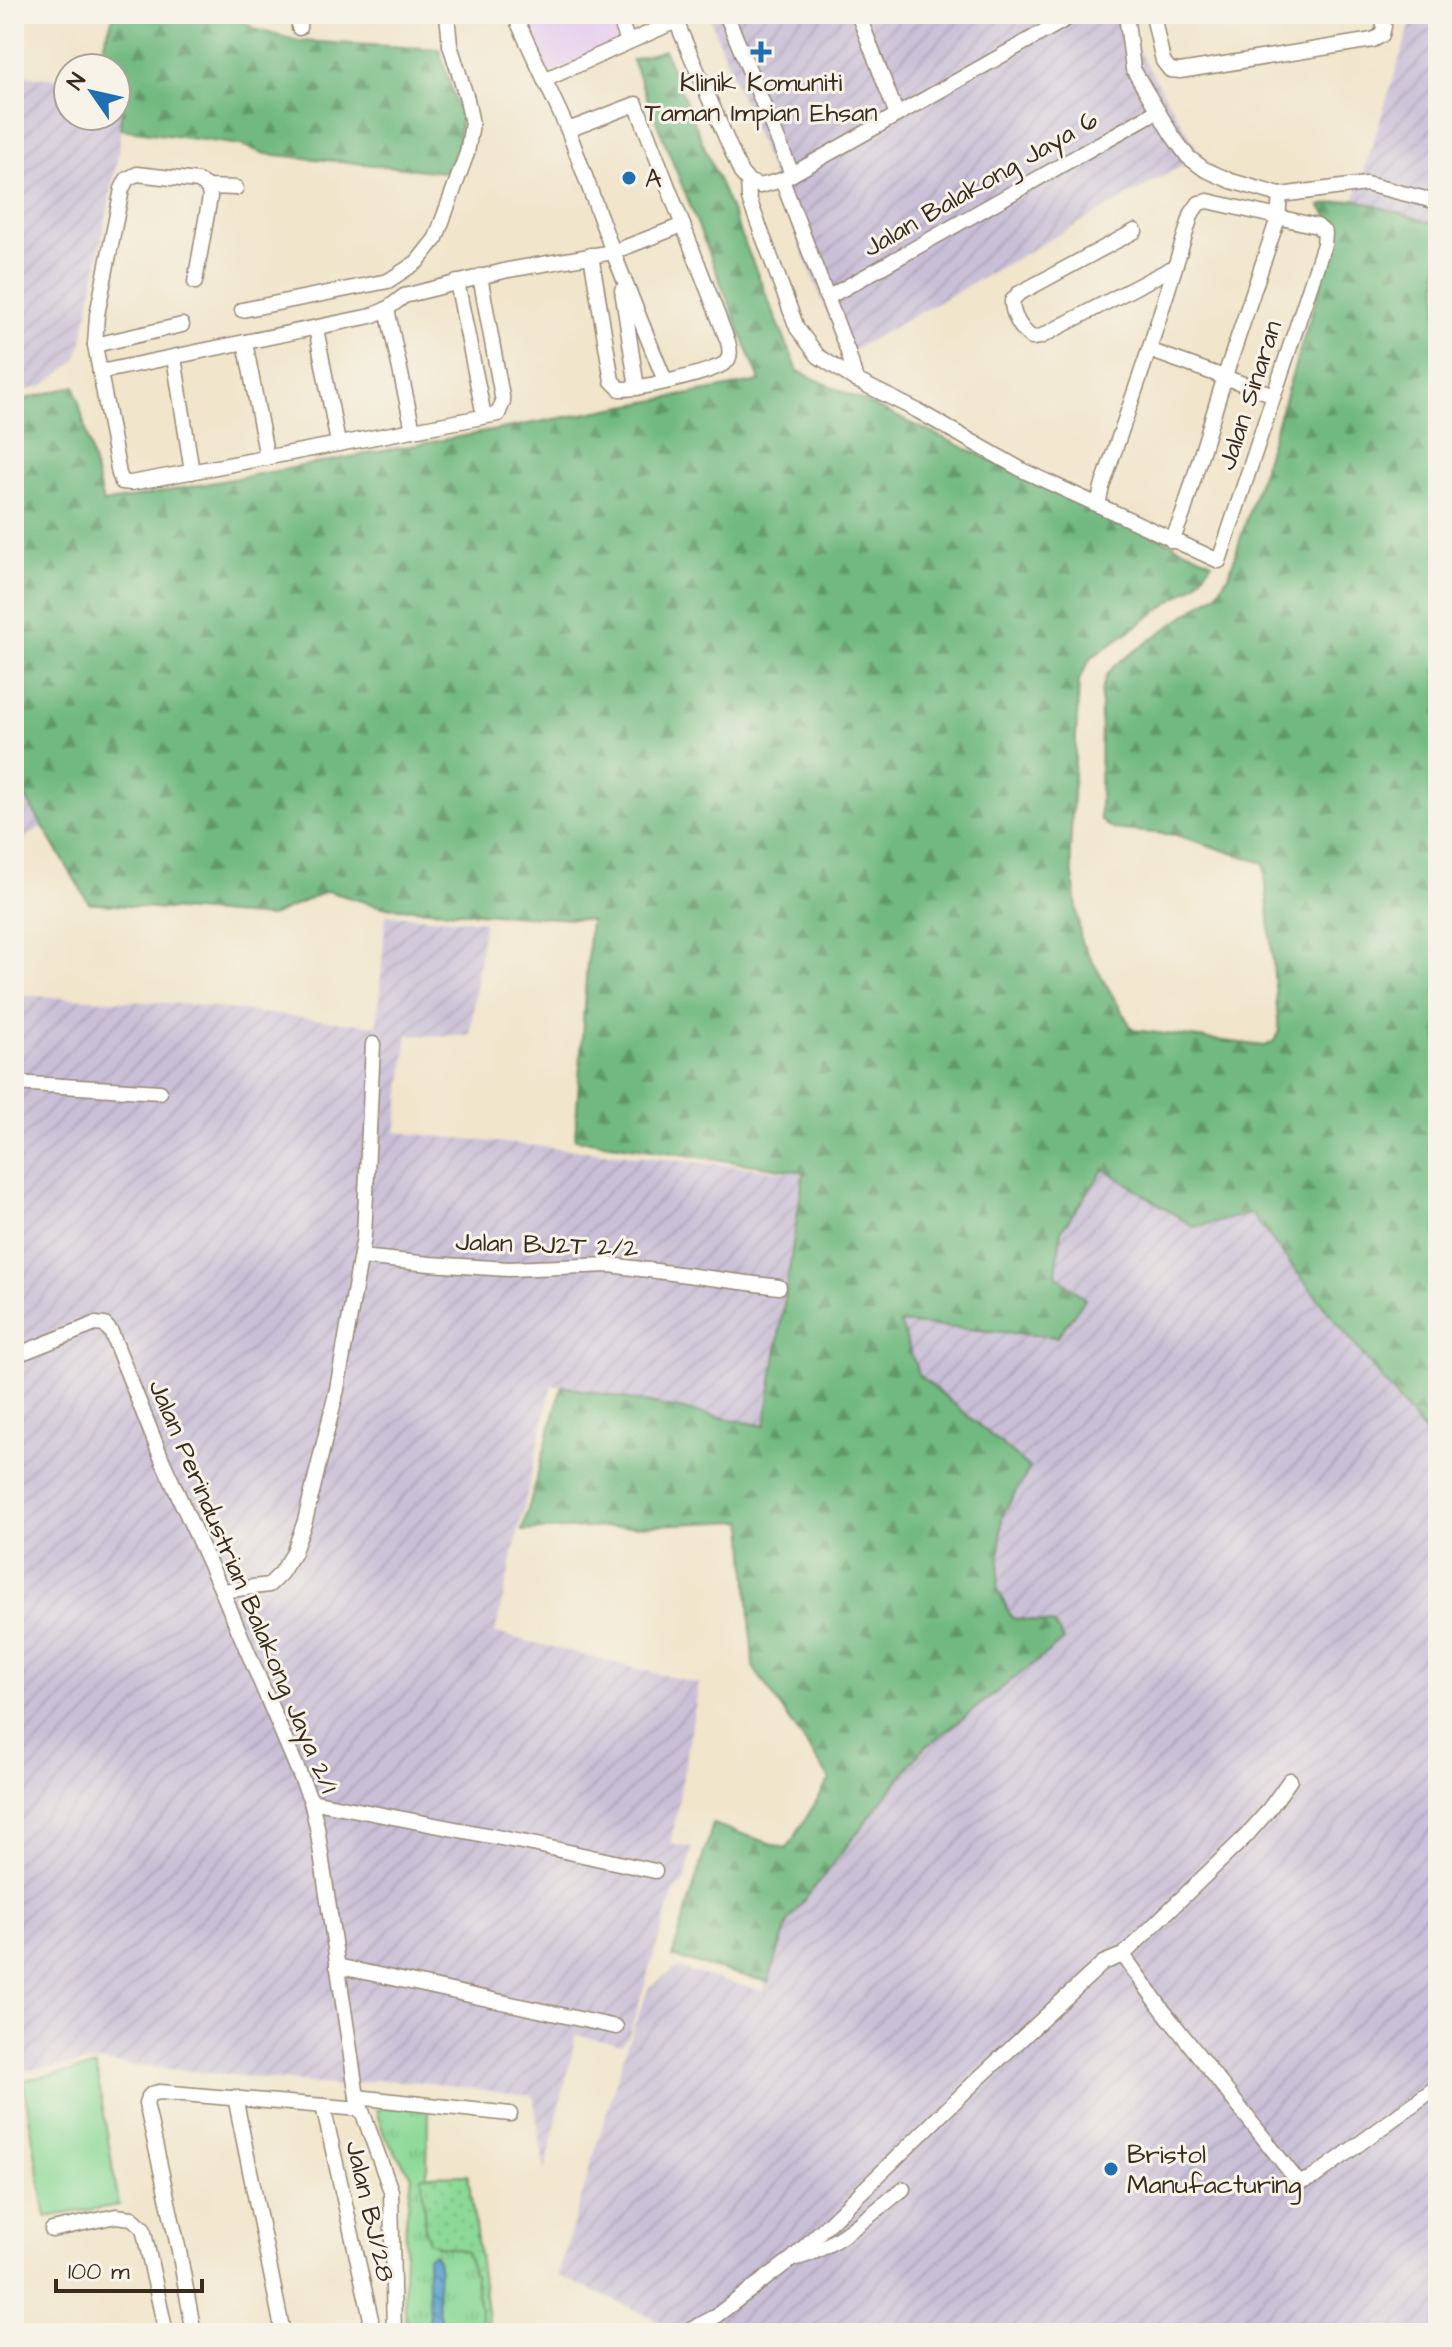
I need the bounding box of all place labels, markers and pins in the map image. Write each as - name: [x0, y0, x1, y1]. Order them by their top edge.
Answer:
- marker: Klinik Komuniti Taman Impian Ehsan: [750, 41, 772, 63]
- place label: Klinik Komuniti Taman Impian Ehsan: [644, 65, 878, 131]
- place label: A: [645, 161, 662, 197]
- marker: A: [620, 169, 638, 187]
- place label: Bristol Manufacturing: [1127, 2137, 1301, 2205]
- marker: Bristol Manufacturing: [1102, 2160, 1120, 2178]

